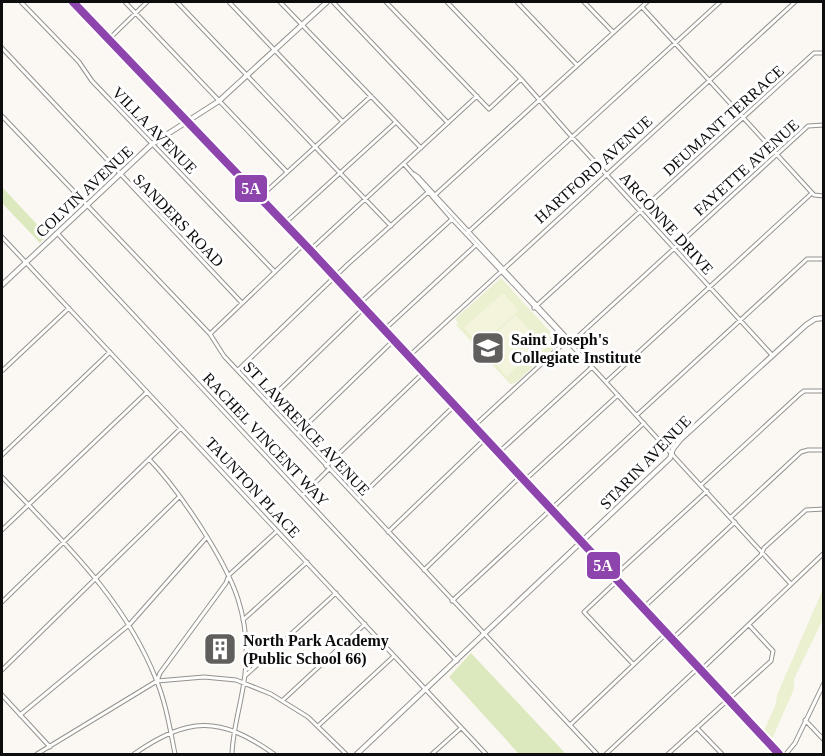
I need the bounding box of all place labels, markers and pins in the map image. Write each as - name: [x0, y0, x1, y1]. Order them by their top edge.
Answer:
- school or university icon: Saint Joseph's Collegiate Institute: [470, 330, 506, 366]
- place label: Saint Joseph's Collegiate Institute: [511, 331, 641, 367]
- building icon: North Park Academy (Public School 66): [202, 631, 238, 667]
- place label: North Park Academy (Public School 66): [243, 632, 389, 668]

